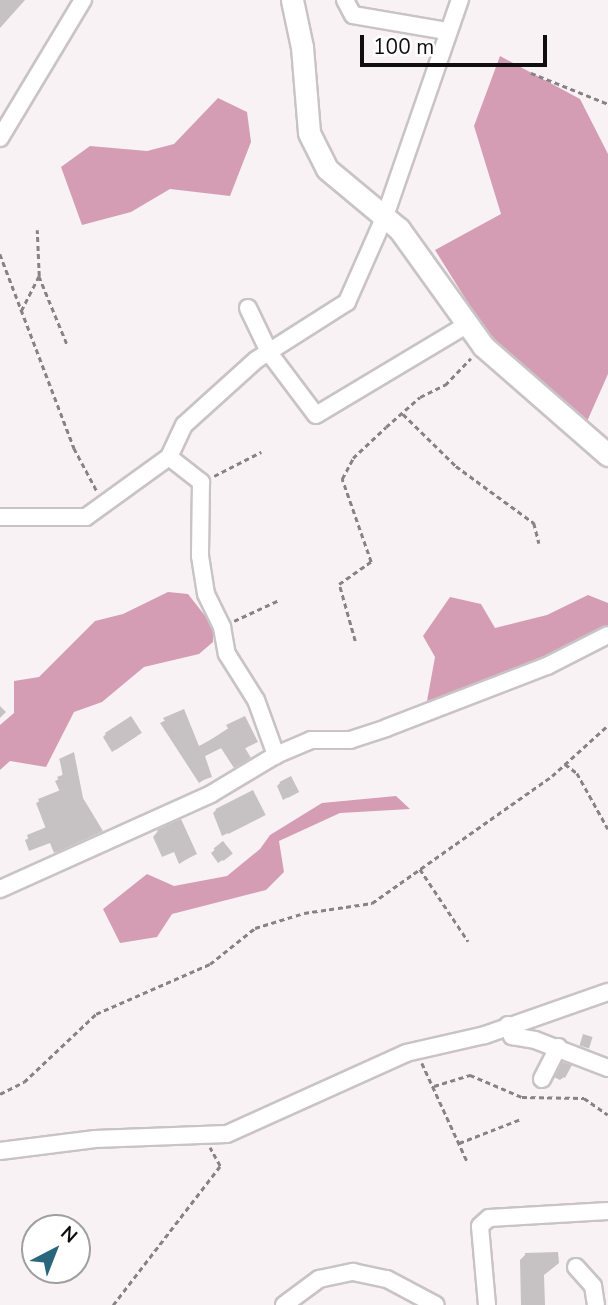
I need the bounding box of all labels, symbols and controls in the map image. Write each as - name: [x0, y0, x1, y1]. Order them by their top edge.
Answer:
- scale bar: [363, 21, 550, 65]
- text: 100 m: [373, 33, 434, 61]
- north arrow: [21, 1214, 91, 1284]
- text: N: [55, 1220, 83, 1249]

